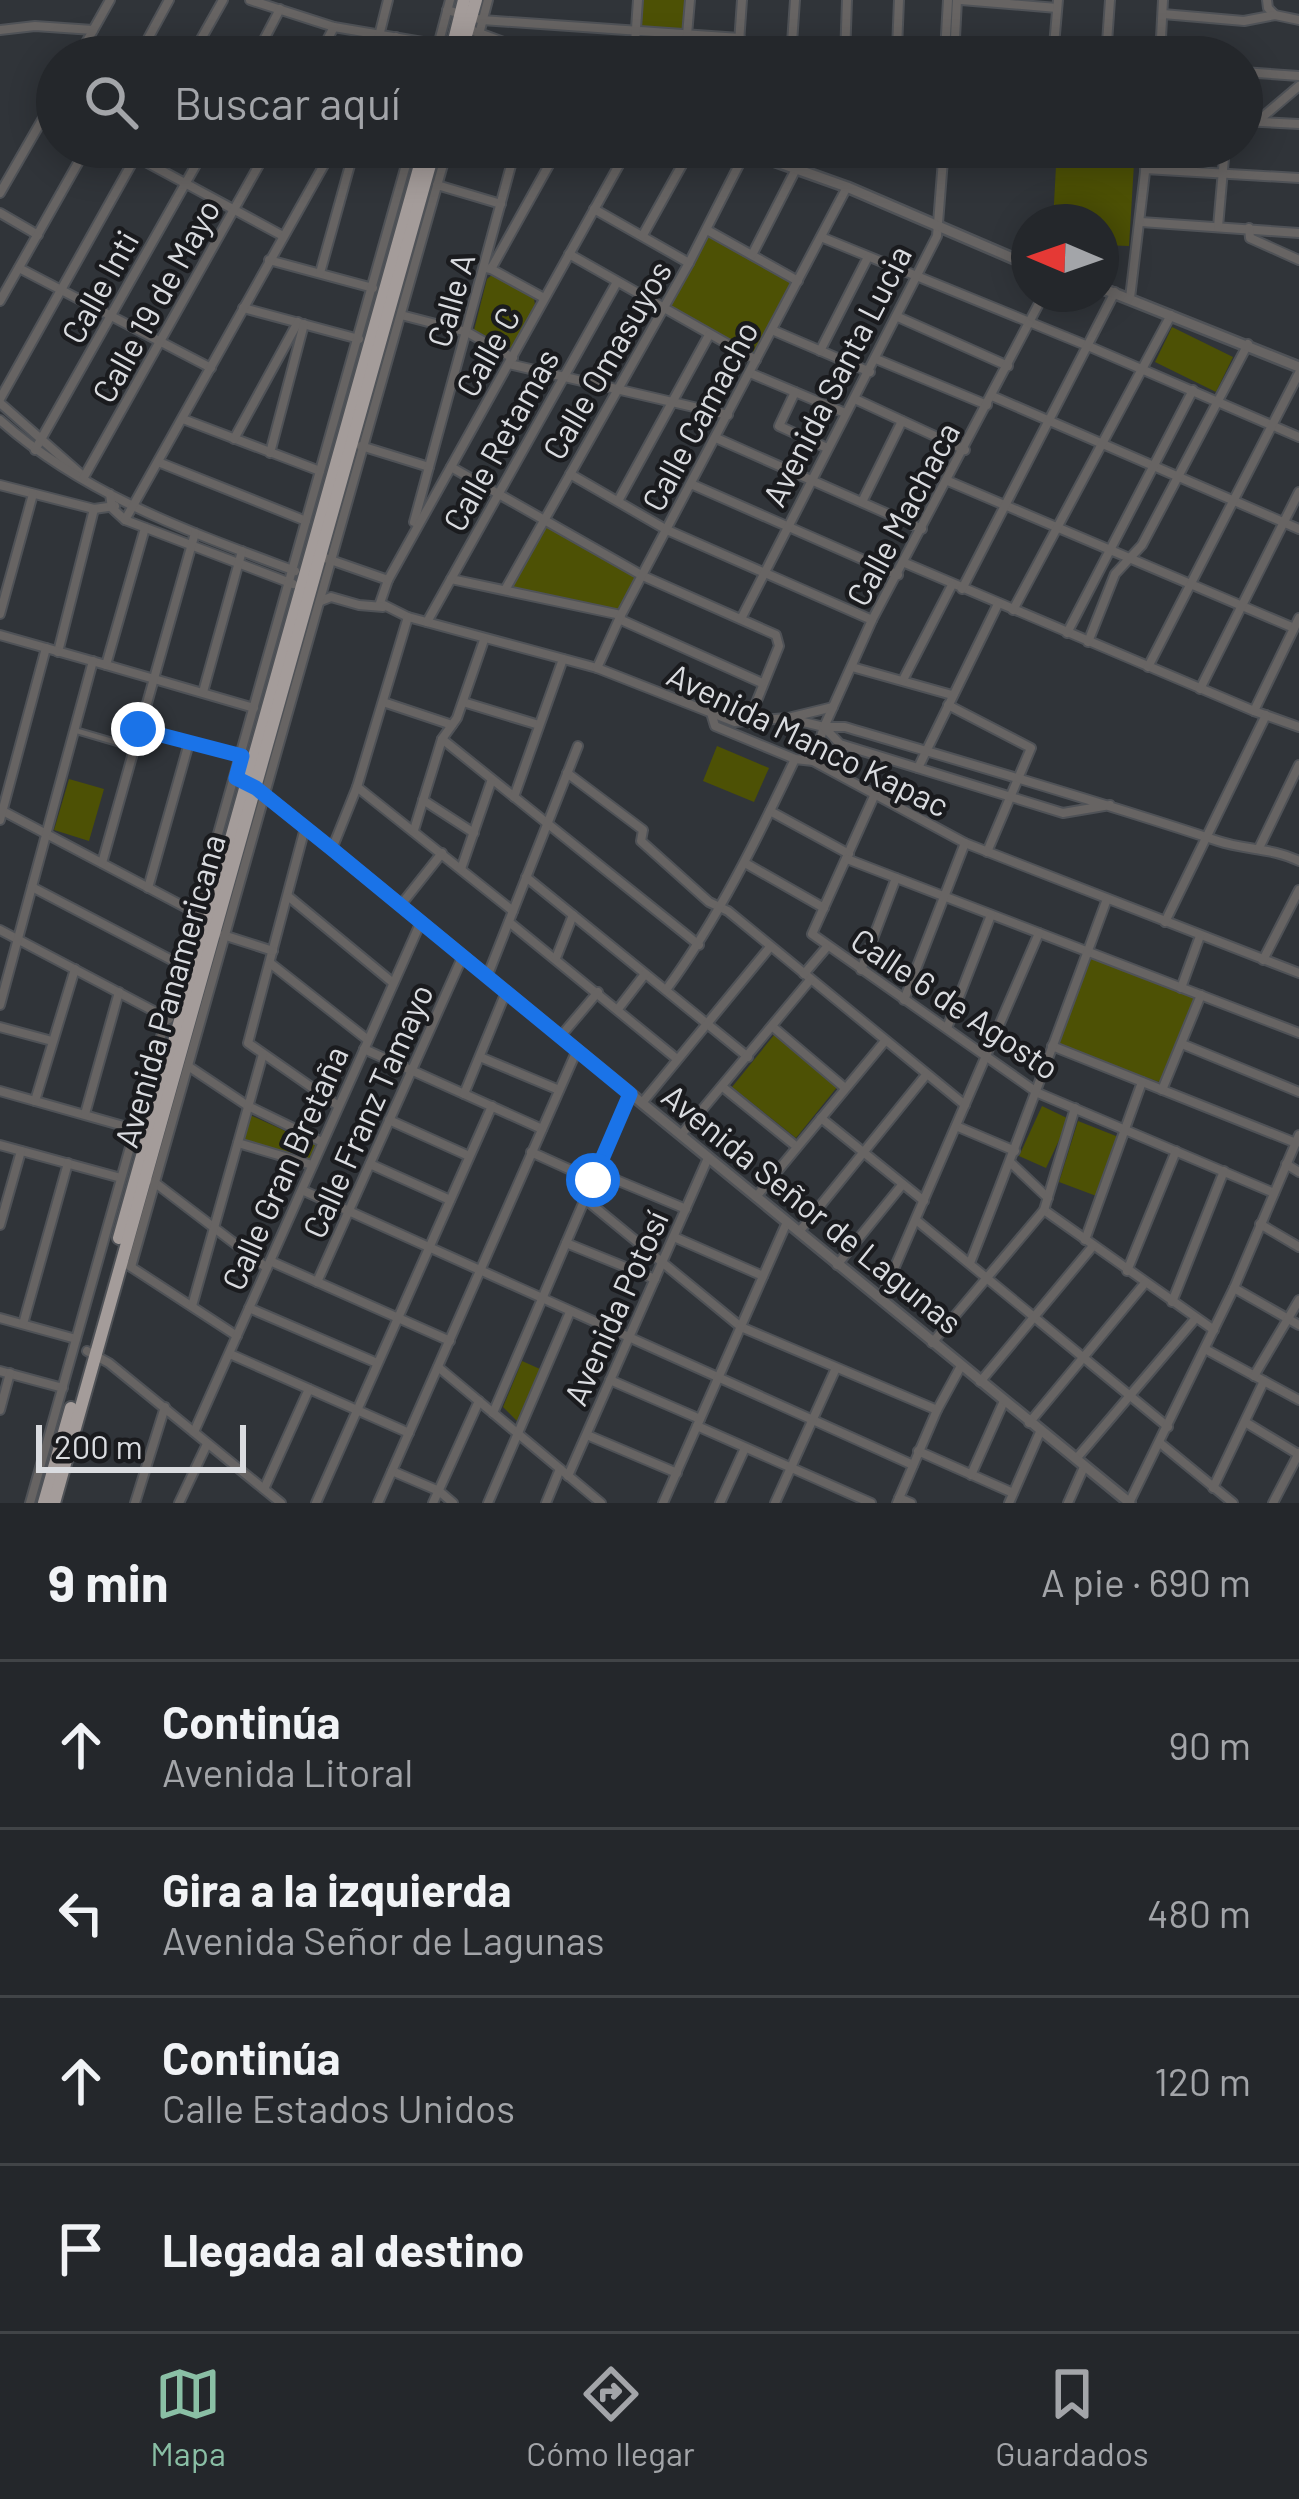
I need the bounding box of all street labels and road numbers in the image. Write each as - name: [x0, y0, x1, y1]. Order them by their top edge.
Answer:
- street label: Calle 19 de Mayo: [83, 192, 228, 409]
- street label: Calle Inti: [52, 223, 146, 350]
- street label: Avenida Santa Lucia: [753, 238, 919, 513]
- street label: Calle A: [418, 248, 483, 351]
- street label: Calle Omasuyos: [533, 253, 679, 466]
- street label: Calle C: [446, 300, 528, 403]
- street label: Calle Camacho: [632, 314, 766, 517]
- street label: Calle Retamas: [434, 341, 567, 538]
- street label: Calle Machaca: [837, 415, 967, 612]
- street label: Avenida Manco Kapac: [661, 654, 956, 825]
- street label: Avenida Panamericana: [105, 829, 233, 1152]
- street label: Calle 6 de Agosto: [844, 919, 1067, 1087]
- street label: Calle Franz Tamayo: [293, 977, 441, 1244]
- street label: Calle Gran Bretaña: [212, 1039, 356, 1296]
- street label: Avenida Señor de Lagunas: [655, 1075, 971, 1342]
- street label: Avenida Potosí: [554, 1204, 676, 1411]

